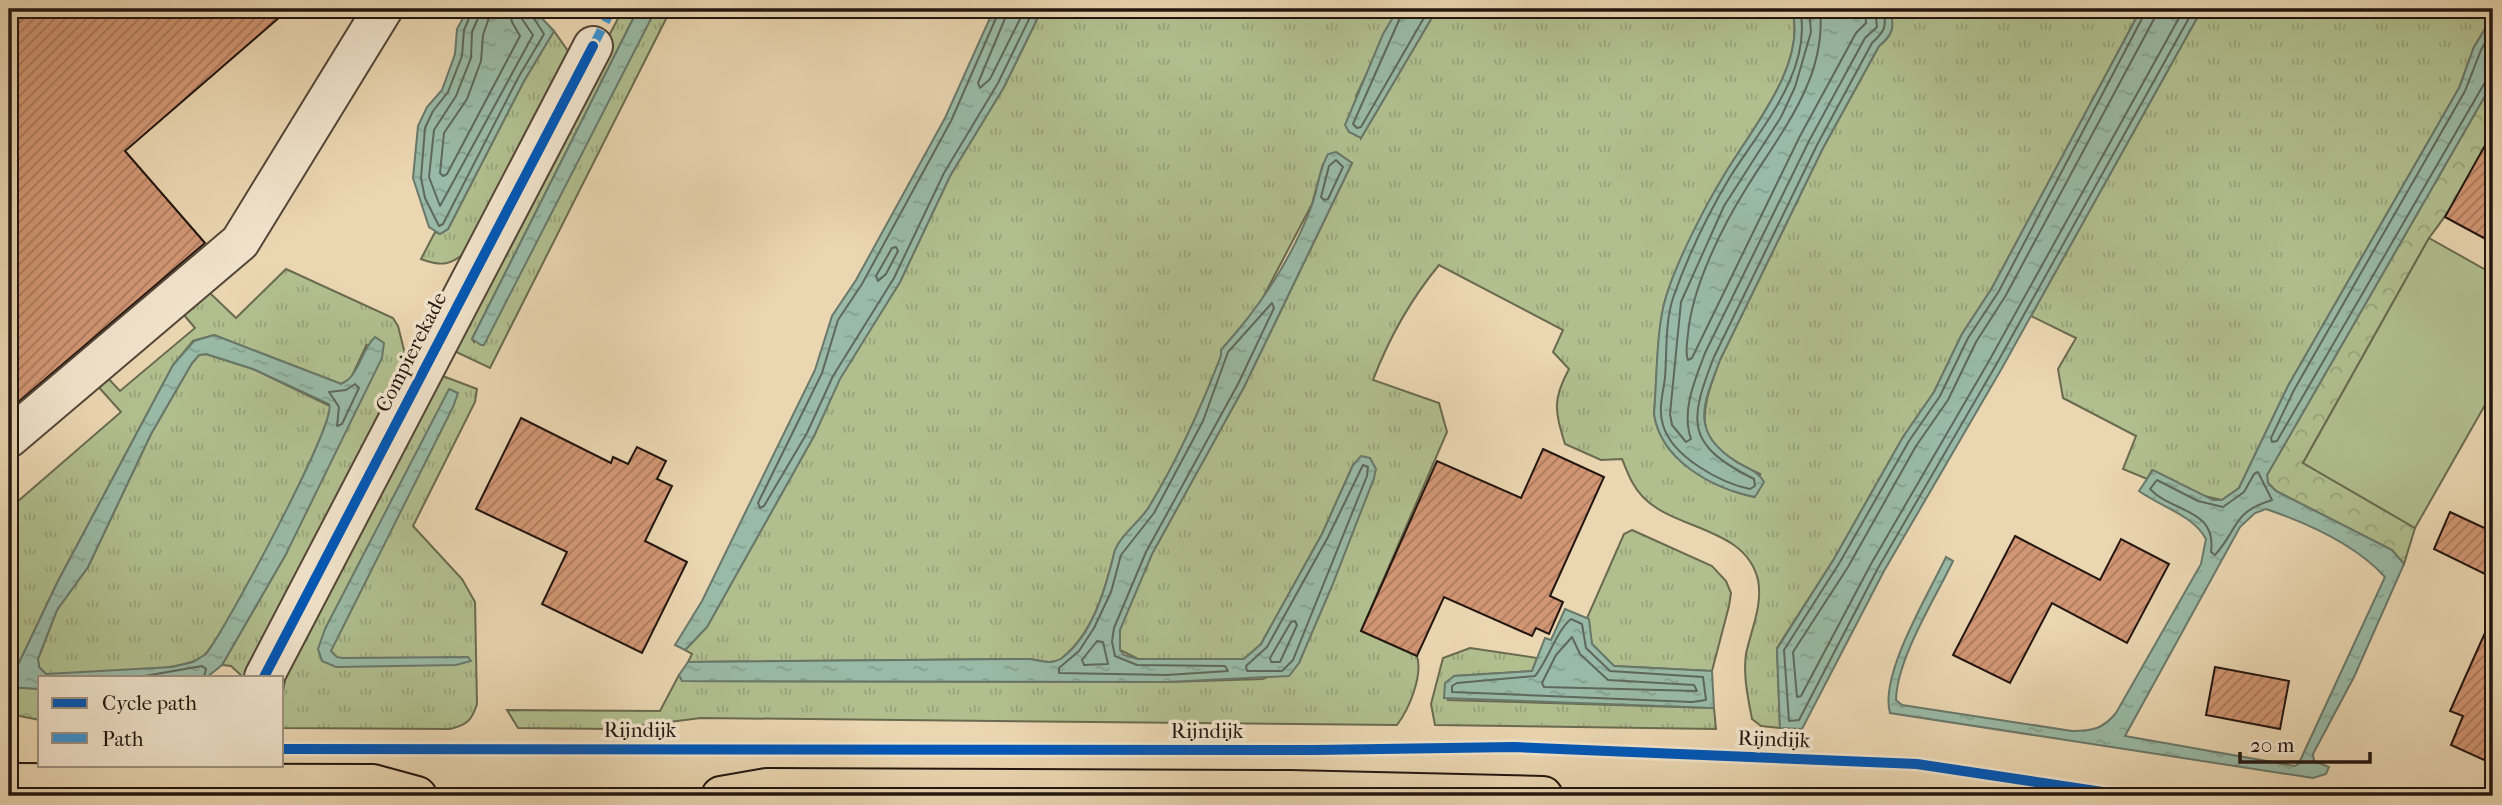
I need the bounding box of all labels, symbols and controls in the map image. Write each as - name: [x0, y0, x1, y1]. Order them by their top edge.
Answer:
- street label: Compierekade: [371, 288, 451, 416]
- legend: [38, 676, 284, 766]
- text: Cycle path: [102, 691, 197, 715]
- street label: Rijndijk: [604, 718, 676, 742]
- street label: Rijndijk: [1171, 719, 1243, 743]
- scale bar: [2240, 721, 2369, 765]
- street label: Rijndijk: [1737, 726, 1811, 752]
- text: Path: [102, 727, 144, 751]
- text: 20 m: [2250, 733, 2295, 757]

